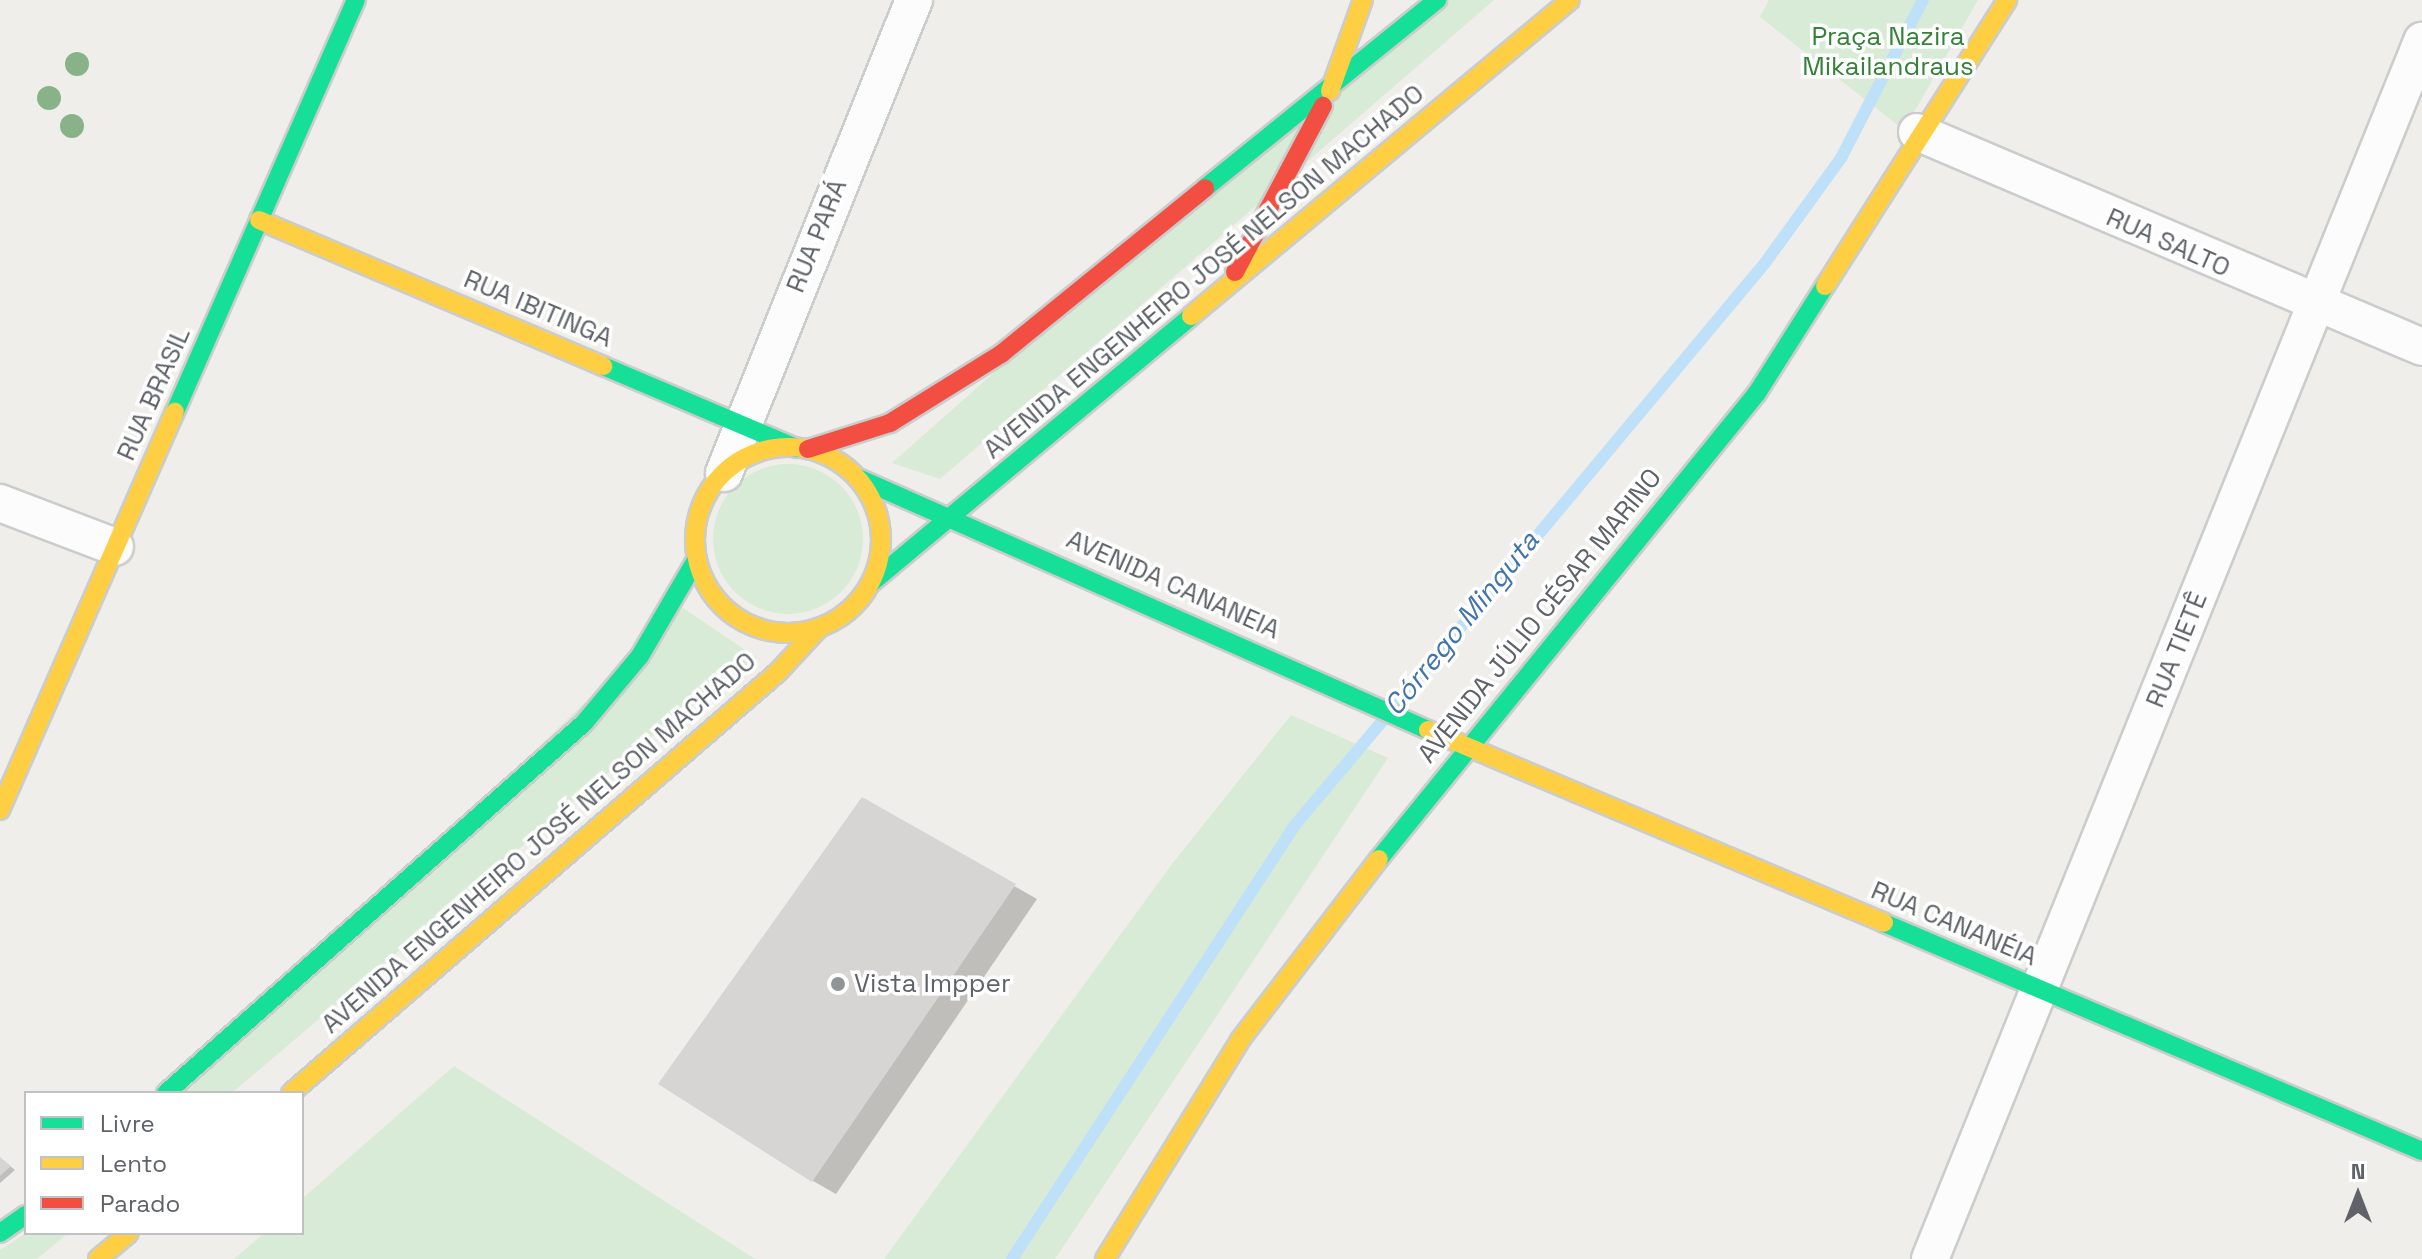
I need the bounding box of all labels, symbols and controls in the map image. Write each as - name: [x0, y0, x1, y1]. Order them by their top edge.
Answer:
- park label: Praça Nazira Mikailandraus: [1802, 21, 1974, 82]
- street label: AVENIDA ENGENHEIRO JOSÉ NELSON MACHADO: [977, 78, 1431, 466]
- street label: RUA PARÁ: [780, 175, 854, 297]
- street label: RUA SALTO: [2101, 202, 2235, 284]
- street label: RUA IBITINGA: [459, 264, 617, 354]
- street label: RUA BRASIL: [111, 322, 197, 466]
- street label: AVENIDA JÚLIO CÉSAR MARINO: [1412, 463, 1668, 769]
- street label: AVENIDA CANANEIA: [1061, 524, 1285, 646]
- water label: Córrego Minguta: [1376, 524, 1546, 722]
- street label: RUA TIETÊ: [2140, 587, 2214, 713]
- street label: AVENIDA ENGENHEIRO JOSÉ NELSON MACHADO: [315, 646, 763, 1040]
- street label: RUA CANANÉIA: [1866, 875, 2042, 973]
- place label: Vista Impper: [854, 968, 1011, 1000]
- marker: Vista Impper: [829, 975, 847, 993]
- legend: [24, 1091, 304, 1235]
- text: Livre: [100, 1108, 155, 1139]
- text: Lento: [100, 1148, 167, 1179]
- north arrow: [2318, 1155, 2398, 1235]
- text: N: [2351, 1157, 2365, 1185]
- text: Parado: [100, 1188, 180, 1219]

